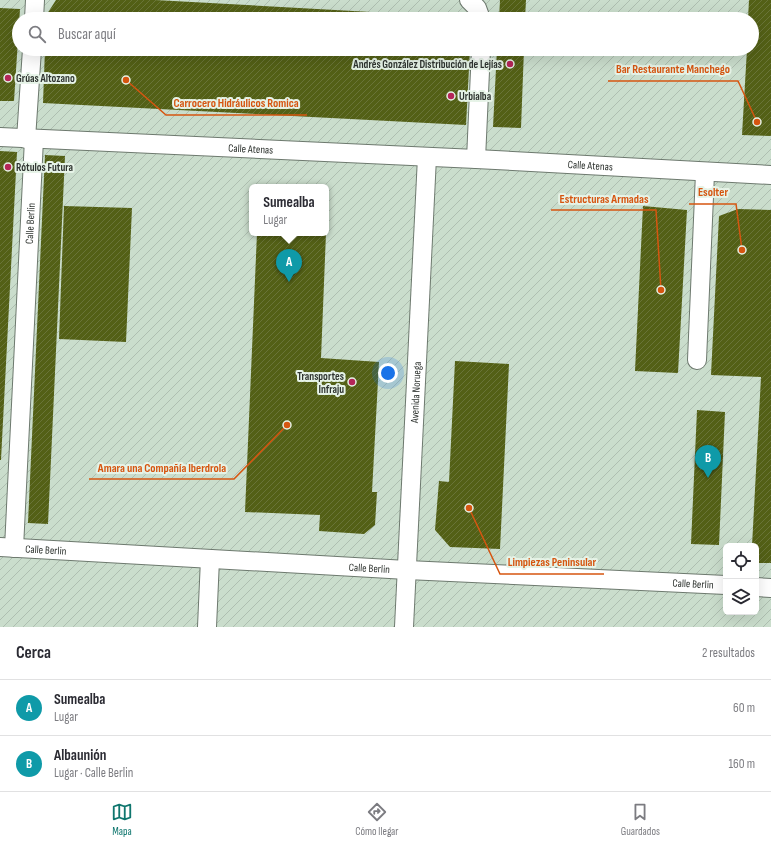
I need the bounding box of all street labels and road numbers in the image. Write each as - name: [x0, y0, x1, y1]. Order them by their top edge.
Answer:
- street label: Calle Atenas: [228, 142, 274, 157]
- street label: Calle Atenas: [567, 158, 613, 173]
- street label: Calle Berlin: [23, 202, 38, 244]
- street label: Avenida Noruega: [408, 361, 424, 424]
- street label: Calle Berlin: [25, 542, 67, 558]
- street label: Calle Berlin: [348, 561, 391, 576]
- street label: Calle Berlin: [672, 576, 714, 591]

